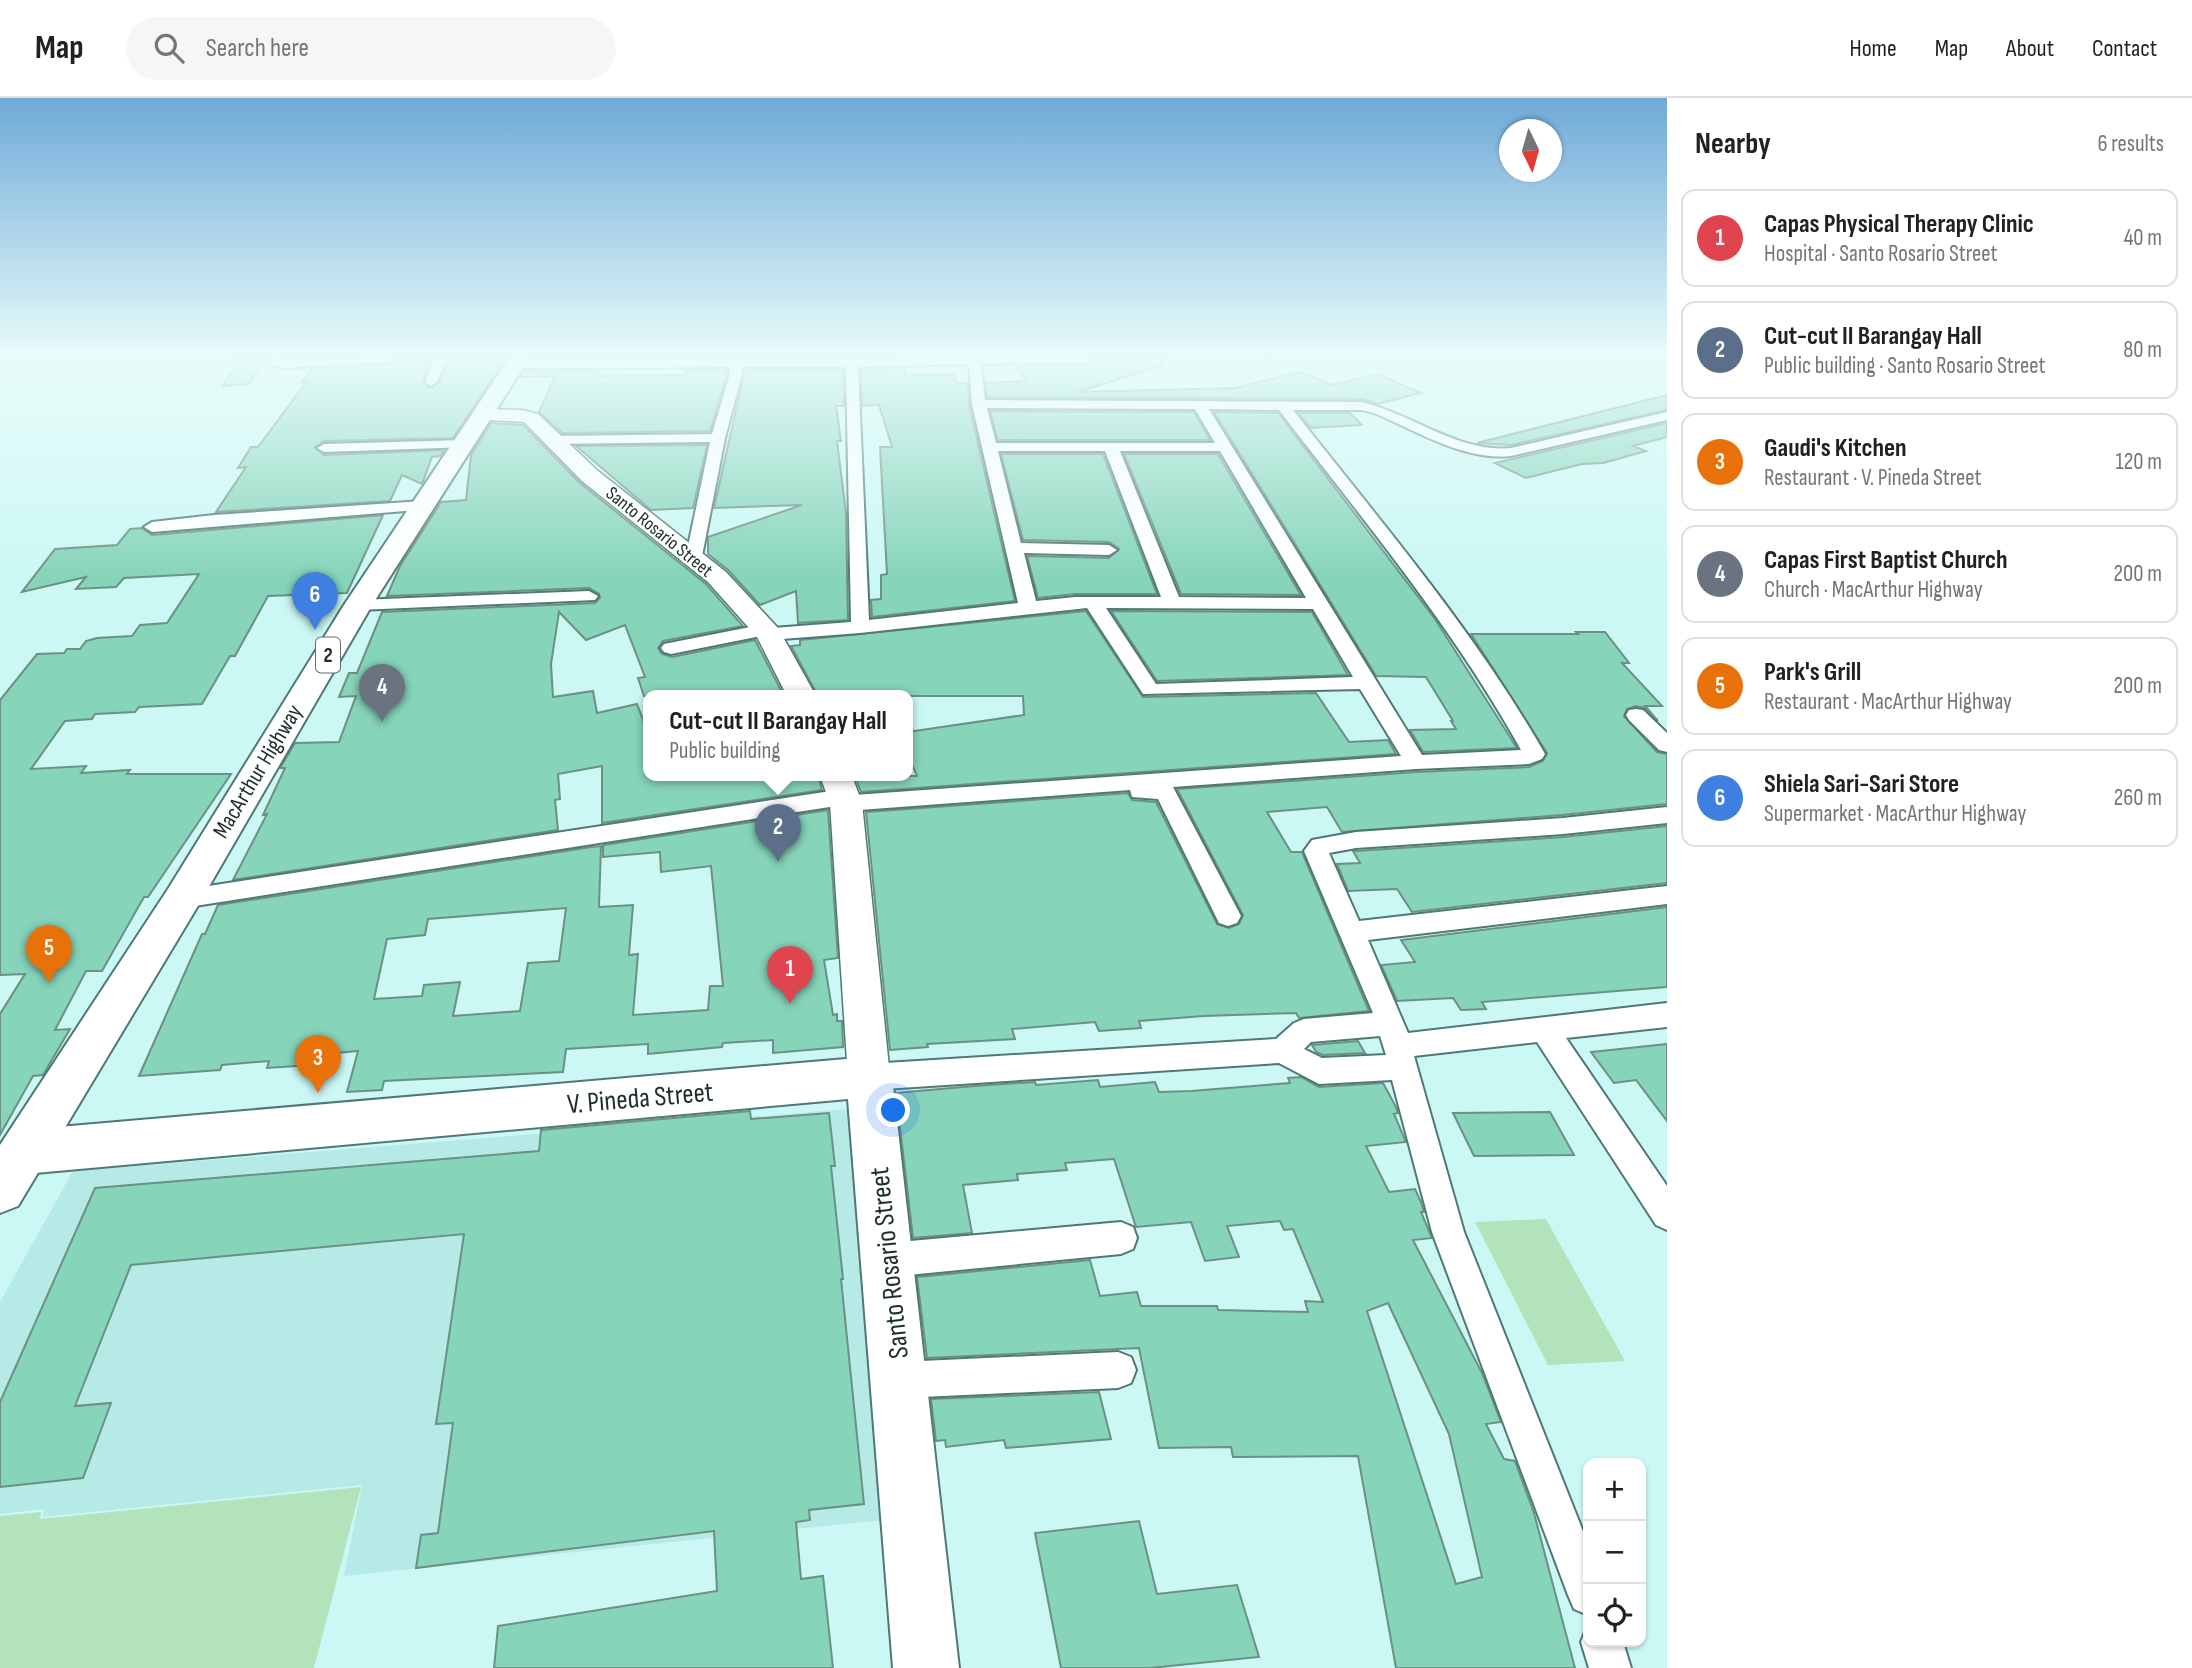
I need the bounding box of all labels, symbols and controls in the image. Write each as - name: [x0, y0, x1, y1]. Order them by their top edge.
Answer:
- search box: [126, 17, 616, 80]
- text: Map: [35, 28, 84, 68]
- icon: search: [150, 29, 188, 67]
- text: Search here: [206, 33, 309, 64]
- text: Home: [1849, 34, 1897, 63]
- text: Map: [1935, 34, 1968, 63]
- text: About: [2006, 34, 2054, 63]
- text: Contact: [2092, 34, 2157, 63]
- north arrow: [1499, 119, 1562, 182]
- text: Nearby: [1695, 126, 1771, 162]
- text: 6 results: [2098, 130, 2164, 158]
- text: Capas Physical Therapy Clinic: [1764, 209, 2034, 240]
- text: 1: [1715, 224, 1725, 252]
- text: 40 m: [2124, 224, 2162, 252]
- text: Hospital · Santo Rosario Street: [1764, 240, 1997, 268]
- text: Cut-cut II Barangay Hall: [1764, 321, 1982, 352]
- text: 2: [1715, 336, 1725, 364]
- text: 80 m: [2123, 336, 2162, 364]
- text: Public building · Santo Rosario Street: [1764, 352, 2046, 380]
- text: Gaudi's Kitchen: [1764, 433, 1907, 464]
- text: 3: [1715, 448, 1725, 476]
- text: 120 m: [2116, 448, 2162, 476]
- text: Restaurant · V. Pineda Street: [1764, 464, 1981, 492]
- street label: Santo Rosario Street: [601, 482, 717, 582]
- text: Capas First Baptist Church: [1764, 545, 2008, 576]
- text: 4: [1715, 560, 1725, 588]
- text: 200 m: [2114, 560, 2162, 588]
- pin: 6: [292, 572, 338, 630]
- text: Church · MacArthur Highway: [1764, 576, 1983, 604]
- road number: 2: [316, 638, 340, 672]
- text: Park's Grill: [1764, 657, 1861, 688]
- pin: 4: [359, 664, 405, 722]
- text: 5: [1715, 672, 1725, 700]
- text: 200 m: [2114, 672, 2162, 700]
- text: Restaurant · MacArthur Highway: [1764, 688, 2012, 716]
- popup: [643, 690, 913, 781]
- street label: MacArthur Highway: [207, 700, 309, 843]
- text: Cut-cut II Barangay Hall: [669, 706, 887, 737]
- text: Public building: [669, 737, 781, 765]
- text: Shiela Sari-Sari Store: [1764, 769, 1959, 800]
- text: 6: [1715, 784, 1725, 812]
- text: 260 m: [2114, 784, 2162, 812]
- text: Supermarket · MacArthur Highway: [1764, 800, 2026, 828]
- pin: 2: [755, 804, 801, 862]
- pin: 5: [26, 925, 72, 983]
- pin: 1: [767, 946, 813, 1004]
- pin: 3: [295, 1035, 341, 1093]
- street label: V. Pineda Street: [566, 1076, 714, 1121]
- your location: [876, 1093, 910, 1127]
- street label: Santo Rosario Street: [863, 1165, 916, 1360]
- map controls: [1583, 1458, 1646, 1647]
- button: +: [1583, 1458, 1646, 1521]
- button: −: [1583, 1521, 1646, 1584]
- button: locate: [1583, 1584, 1646, 1647]

